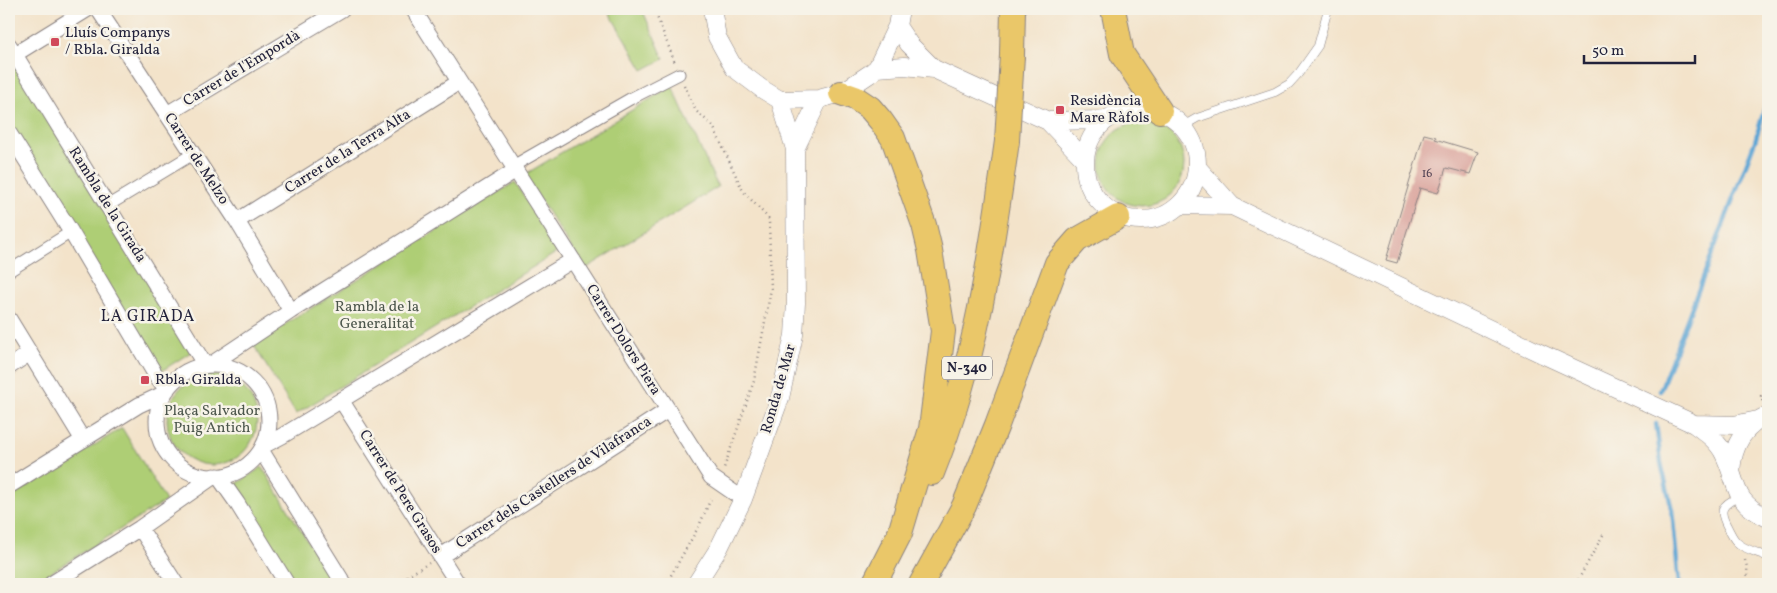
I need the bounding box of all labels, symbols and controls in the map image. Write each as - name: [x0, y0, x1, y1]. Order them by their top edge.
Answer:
- place label: Lluís Companys / Rbla. Giralda: [65, 23, 170, 61]
- street label: Carrer de l'Empordà: [180, 26, 304, 112]
- scale bar: [1584, 32, 1696, 64]
- marker: Lluís Companys / Rbla. Giralda: [49, 36, 61, 48]
- text: 50 m: [1592, 41, 1624, 62]
- place label: Residència Mare Ràfols: [1070, 91, 1149, 129]
- marker: Residència Mare Ràfols: [1054, 104, 1066, 116]
- street label: Carrer de la Terra Alta: [281, 105, 415, 199]
- street label: Carrer de Melzo: [158, 109, 234, 209]
- street label: Rambla de la Girada: [63, 143, 151, 267]
- house number: 16: [1422, 166, 1432, 182]
- street label: Carrer Dolors Piera: [580, 280, 666, 400]
- park label: Rambla de la Generalitat: [335, 297, 419, 335]
- district label: LA GIRADA: [101, 306, 195, 328]
- street label: Ronda de Mar: [756, 342, 802, 436]
- road number: N-340: [942, 356, 992, 379]
- place label: Rbla. Giralda: [155, 370, 241, 391]
- marker: Rbla. Giralda: [139, 374, 151, 386]
- park label: Plaça Salvador Puig Antich: [164, 401, 260, 439]
- street label: Carrer dels Castellers de Vilafranca: [452, 412, 656, 554]
- street label: Carrer de Pere Grasos: [353, 426, 447, 558]

